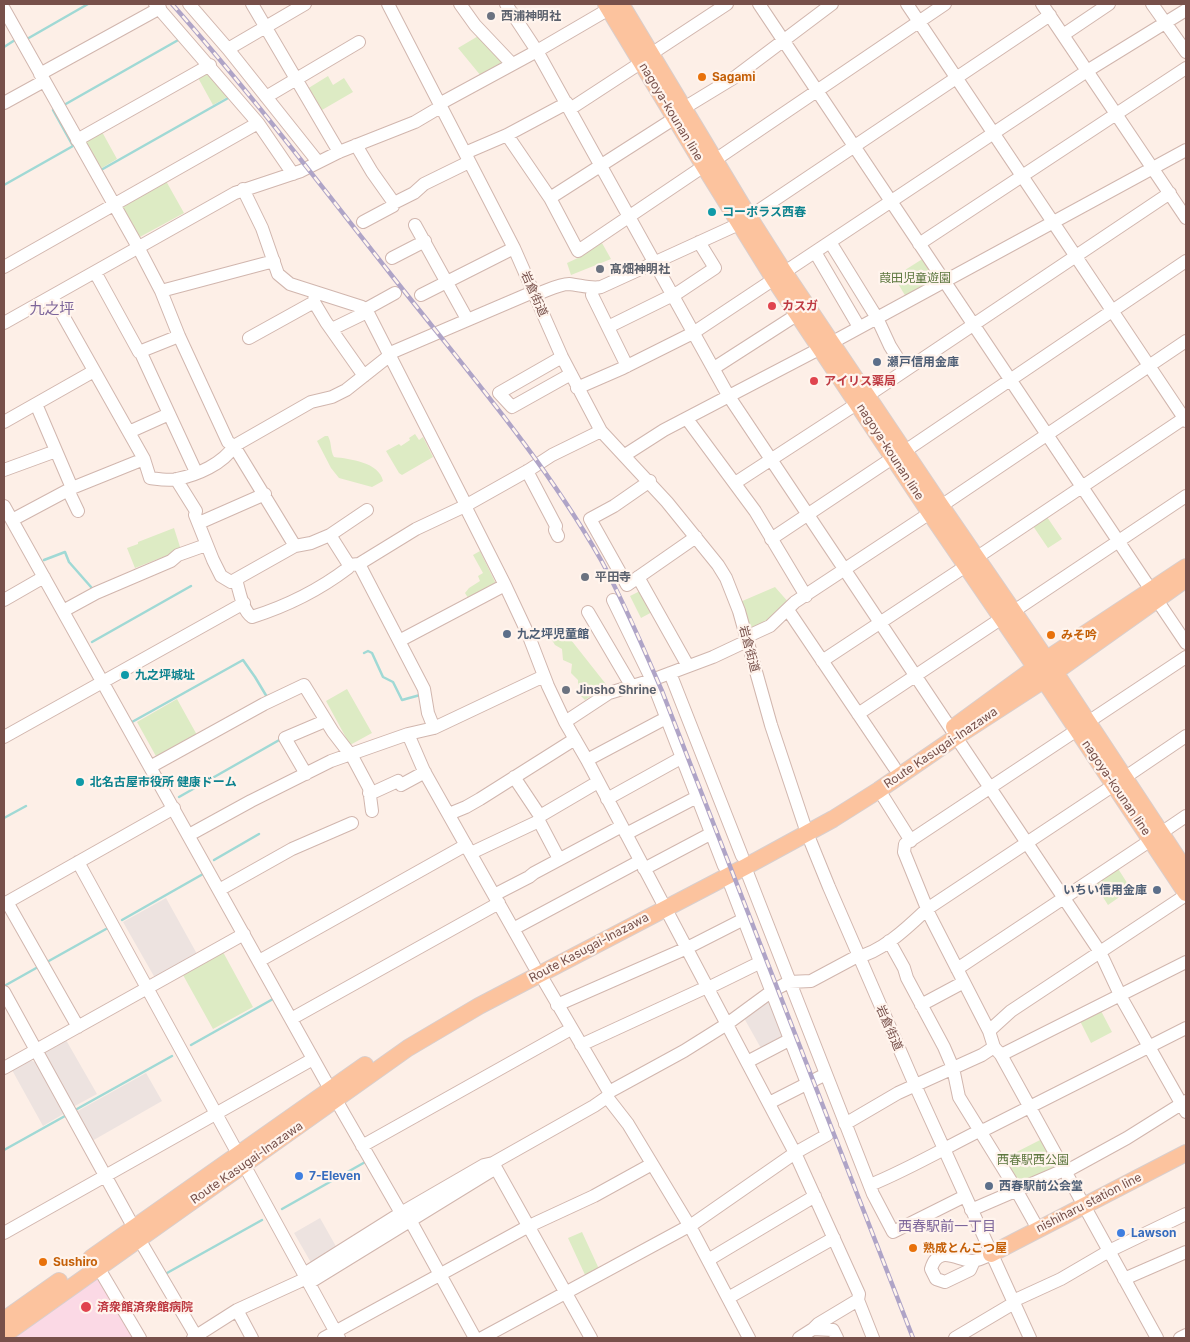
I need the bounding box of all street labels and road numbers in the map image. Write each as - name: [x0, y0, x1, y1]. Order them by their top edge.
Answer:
- street label: nagoya-kounan line: [636, 60, 706, 164]
- street label: 岩倉街道: [518, 269, 550, 319]
- street label: nagoya-kounan line: [853, 401, 927, 503]
- street label: 岩倉街道: [736, 624, 762, 674]
- street label: Route Kasugai-Inazawa: [882, 705, 1000, 791]
- street label: nagoya-kounan line: [1079, 738, 1153, 838]
- street label: Route Kasugai-Inazawa: [527, 910, 651, 986]
- street label: 岩倉街道: [873, 1003, 905, 1053]
- street label: Route Kasugai-Inazawa: [188, 1119, 306, 1207]
- street label: nishiharu station line: [1034, 1170, 1144, 1236]

